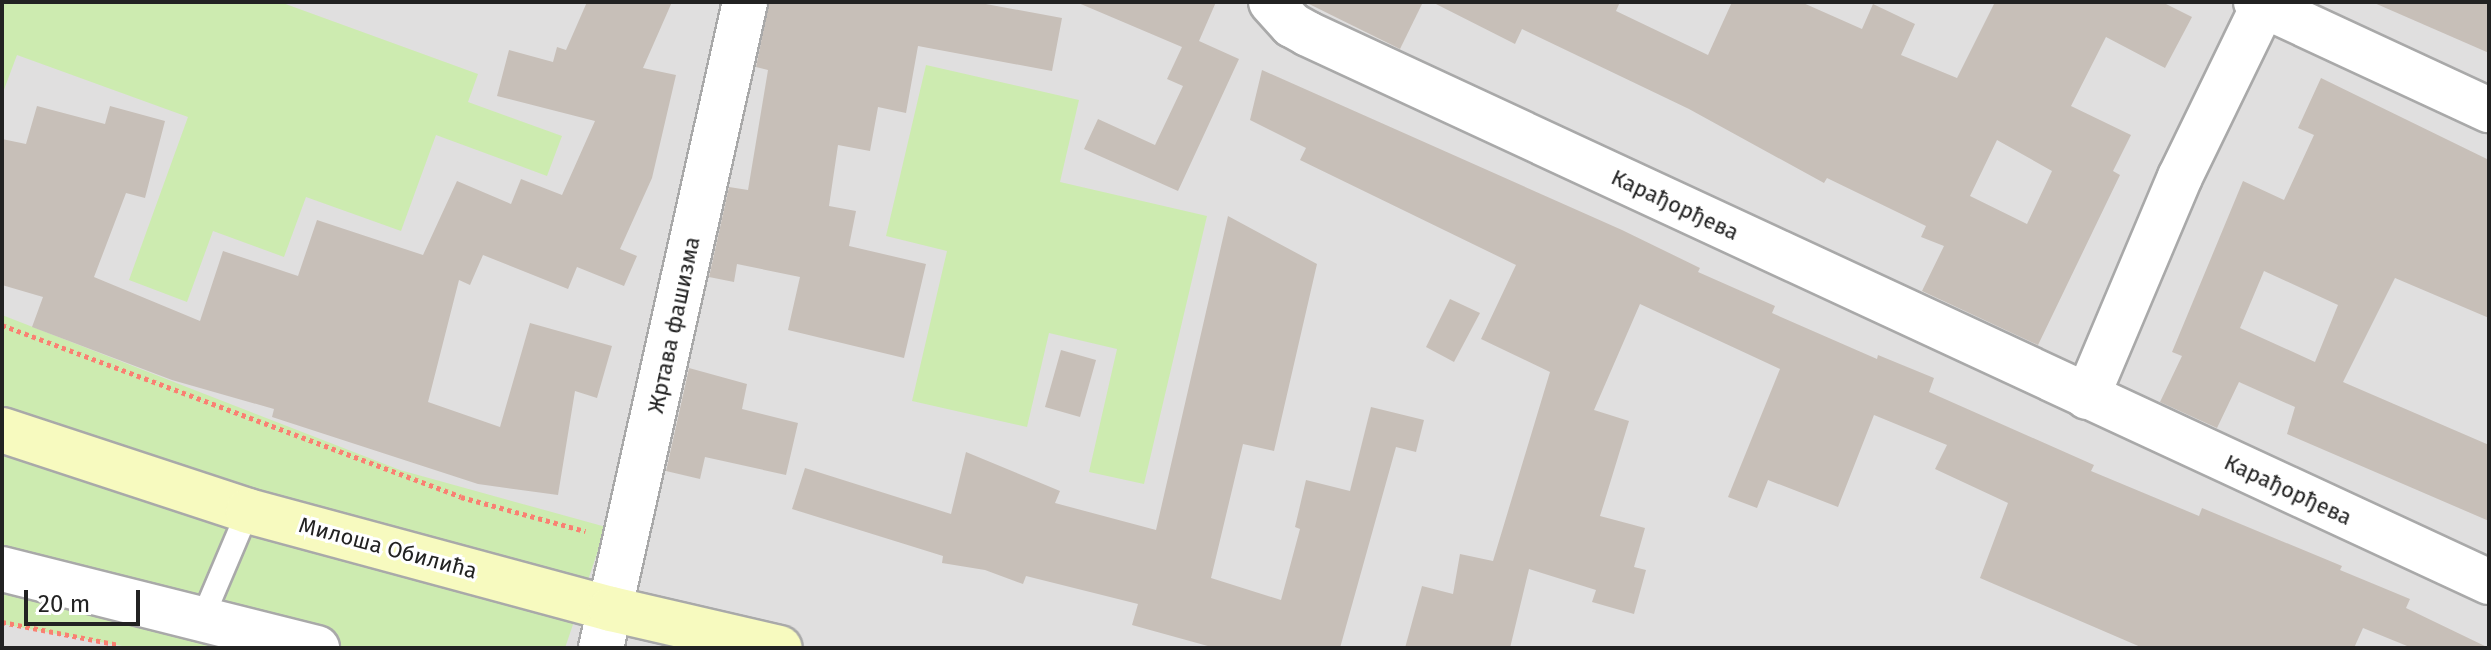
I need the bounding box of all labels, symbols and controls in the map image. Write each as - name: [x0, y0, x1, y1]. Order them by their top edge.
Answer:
- street label: Карађорђева: [1607, 164, 1743, 246]
- street label: Жртава фашизма: [642, 234, 706, 416]
- street label: Карађорђева: [2220, 449, 2356, 531]
- street label: Милоша Обилића: [296, 512, 480, 584]
- scale bar: [28, 574, 144, 624]
- text: 20 m: [38, 590, 90, 618]

